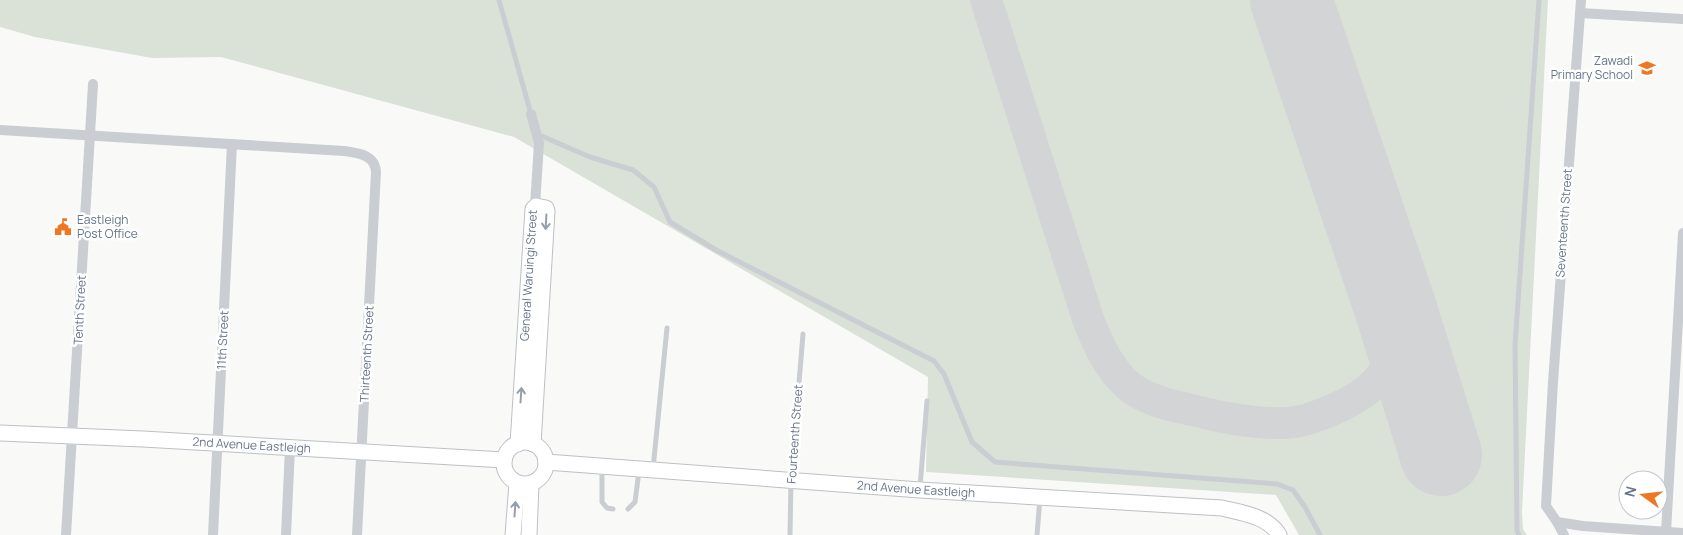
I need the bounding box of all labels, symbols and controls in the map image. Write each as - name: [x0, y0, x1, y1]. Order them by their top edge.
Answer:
- place label: Zawadi Primary School: [1551, 52, 1633, 83]
- school or university icon: Zawadi Primary School: [1637, 58, 1657, 78]
- street label: Seventeenth Street: [1551, 168, 1576, 278]
- street label: General Waruingi Street: [516, 209, 541, 342]
- place label: Eastleigh Post Office: [77, 211, 138, 242]
- one-way arrow: [542, 214, 551, 230]
- public building icon: Eastleigh Post Office: [53, 217, 73, 237]
- street label: Tenth Street: [69, 275, 90, 345]
- street label: Thirteenth Street: [355, 305, 378, 403]
- street label: 11th Street: [212, 310, 233, 370]
- street label: Fourteenth Street: [783, 384, 806, 484]
- one-way arrow: [517, 387, 526, 403]
- street label: 2nd Avenue Eastleigh: [192, 433, 311, 457]
- north arrow: [1618, 470, 1668, 520]
- street label: 2nd Avenue Eastleigh: [856, 476, 976, 501]
- text: N: [1619, 484, 1640, 499]
- one-way arrow: [510, 501, 520, 517]

